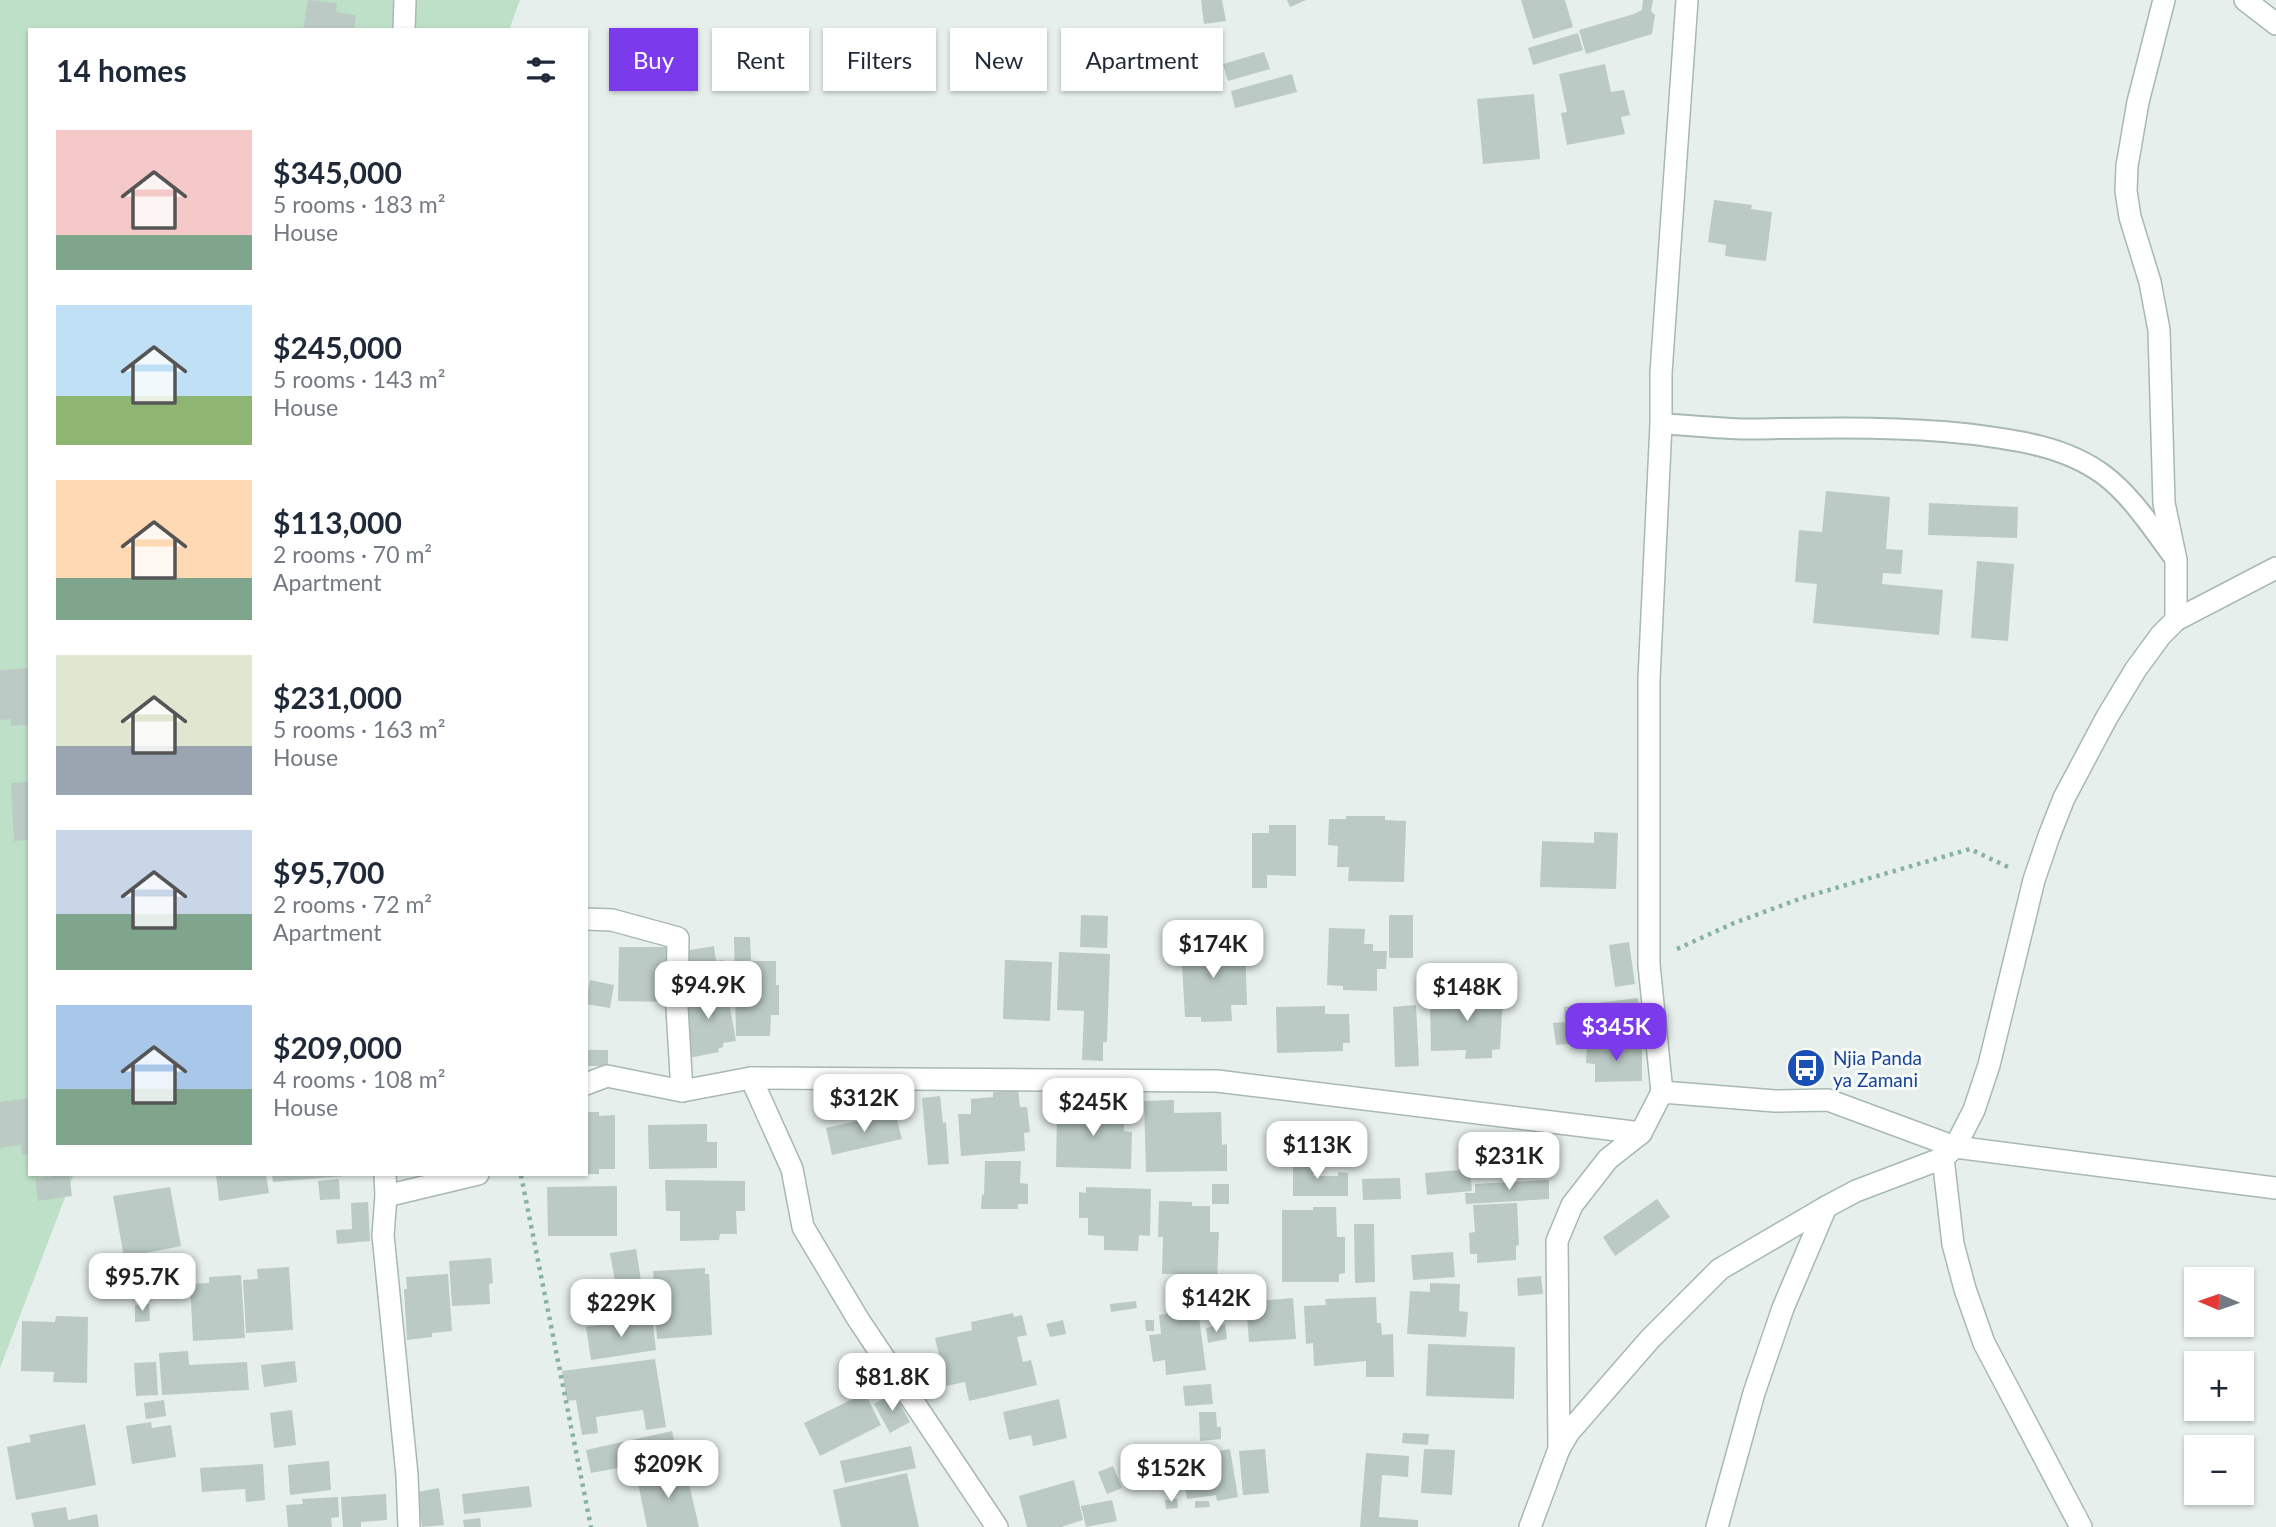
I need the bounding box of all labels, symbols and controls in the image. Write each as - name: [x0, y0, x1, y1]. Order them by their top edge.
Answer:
- chip: Buy: [609, 28, 698, 91]
- chip: Rent: [712, 28, 809, 91]
- chip: Filters: [823, 28, 936, 91]
- chip: New: [950, 28, 1047, 91]
- chip: Apartment: [1061, 28, 1223, 91]
- icon: filters: [522, 51, 560, 89]
- text: 14 homes: [56, 52, 187, 88]
- text: $345,000: [273, 154, 402, 190]
- icon: home: [112, 158, 196, 242]
- text: 5 rooms · 183 m²: [273, 190, 445, 218]
- text: House: [273, 218, 338, 246]
- text: $245,000: [273, 329, 402, 365]
- icon: home: [112, 333, 196, 417]
- text: 5 rooms · 143 m²: [273, 365, 445, 393]
- text: House: [273, 393, 338, 421]
- text: $113,000: [273, 504, 402, 540]
- icon: home: [112, 508, 196, 592]
- text: 2 rooms · 70 m²: [273, 540, 432, 568]
- text: Apartment: [273, 568, 381, 596]
- text: $231,000: [273, 679, 402, 715]
- icon: home: [112, 683, 196, 767]
- text: 5 rooms · 163 m²: [273, 715, 445, 743]
- text: House: [273, 743, 338, 771]
- text: $95,700: [273, 854, 384, 890]
- icon: home: [112, 858, 196, 942]
- text: 2 rooms · 72 m²: [273, 890, 432, 918]
- text: Apartment: [273, 918, 381, 946]
- pin: $174K: [1164, 920, 1262, 980]
- text: $174K: [1178, 929, 1248, 957]
- pin: $94.9K: [651, 962, 765, 1021]
- pin: $148K: [1418, 964, 1516, 1023]
- text: $94.9K: [671, 970, 745, 998]
- text: $148K: [1432, 972, 1502, 1000]
- pin: $345K: [1567, 1004, 1665, 1063]
- text: $345K: [1581, 1012, 1651, 1040]
- text: $209,000: [273, 1029, 402, 1065]
- icon: home: [112, 1033, 196, 1117]
- place label: Njia Panda ya Zamani: [1833, 1046, 1922, 1091]
- bus stop icon: Njia Panda ya Zamani: [1785, 1047, 1827, 1089]
- text: 4 rooms · 108 m²: [273, 1065, 445, 1093]
- pin: $312K: [815, 1074, 913, 1134]
- pin: $245K: [1044, 1078, 1142, 1138]
- text: $312K: [829, 1083, 899, 1111]
- text: $245K: [1058, 1087, 1128, 1115]
- text: House: [273, 1093, 338, 1121]
- pin: $113K: [1268, 1122, 1366, 1181]
- text: $113K: [1282, 1130, 1352, 1158]
- pin: $231K: [1460, 1132, 1558, 1192]
- text: $231K: [1474, 1141, 1544, 1169]
- pin: $95.7K: [85, 1254, 199, 1313]
- text: $95.7K: [105, 1262, 179, 1290]
- north arrow: [2184, 1267, 2254, 1337]
- map controls: [2184, 1267, 2254, 1505]
- pin: $142K: [1167, 1274, 1265, 1334]
- pin: $229K: [572, 1280, 670, 1339]
- text: $142K: [1181, 1283, 1251, 1311]
- text: $229K: [586, 1288, 656, 1316]
- button: +: [2184, 1351, 2254, 1421]
- pin: $81.8K: [835, 1354, 949, 1413]
- text: $81.8K: [855, 1362, 929, 1390]
- button: −: [2184, 1435, 2254, 1505]
- pin: $209K: [619, 1440, 717, 1500]
- pin: $152K: [1122, 1444, 1220, 1504]
- text: $209K: [633, 1449, 703, 1477]
- text: $152K: [1136, 1453, 1206, 1481]

